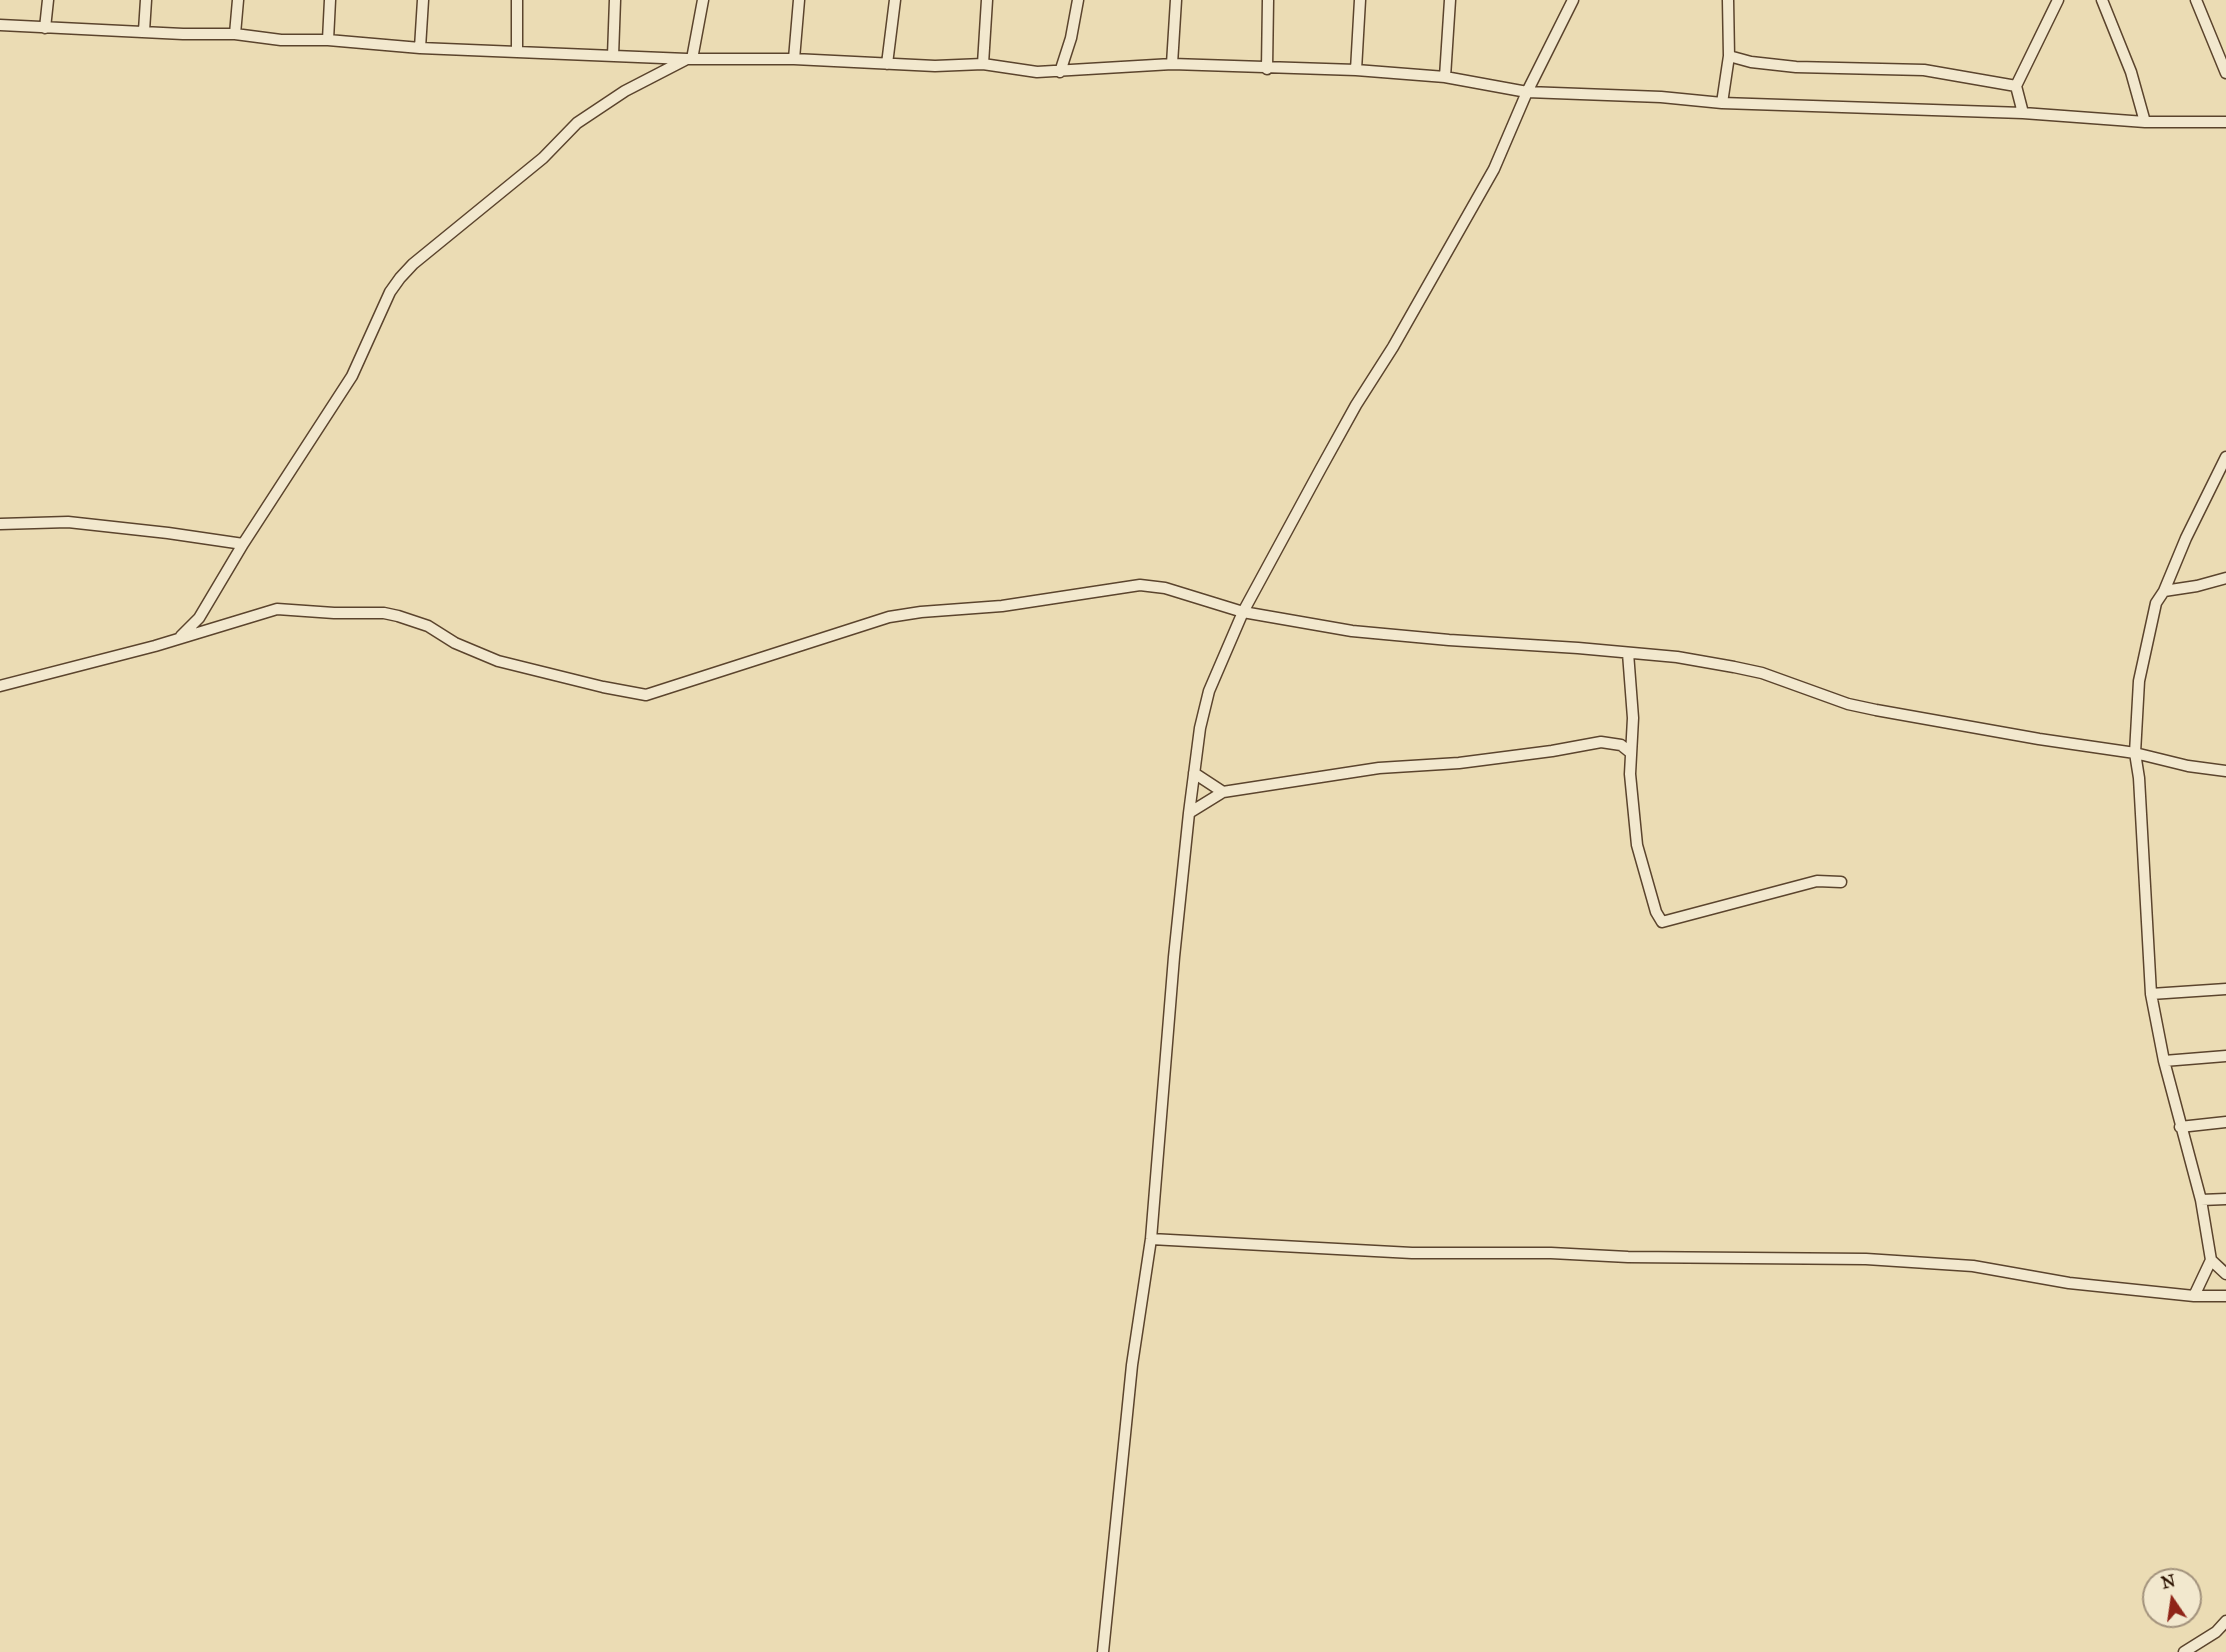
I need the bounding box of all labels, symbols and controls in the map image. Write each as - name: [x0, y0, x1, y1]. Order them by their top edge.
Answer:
- north arrow: [2142, 1568, 2202, 1628]
- text: N: [2160, 1571, 2177, 1593]

